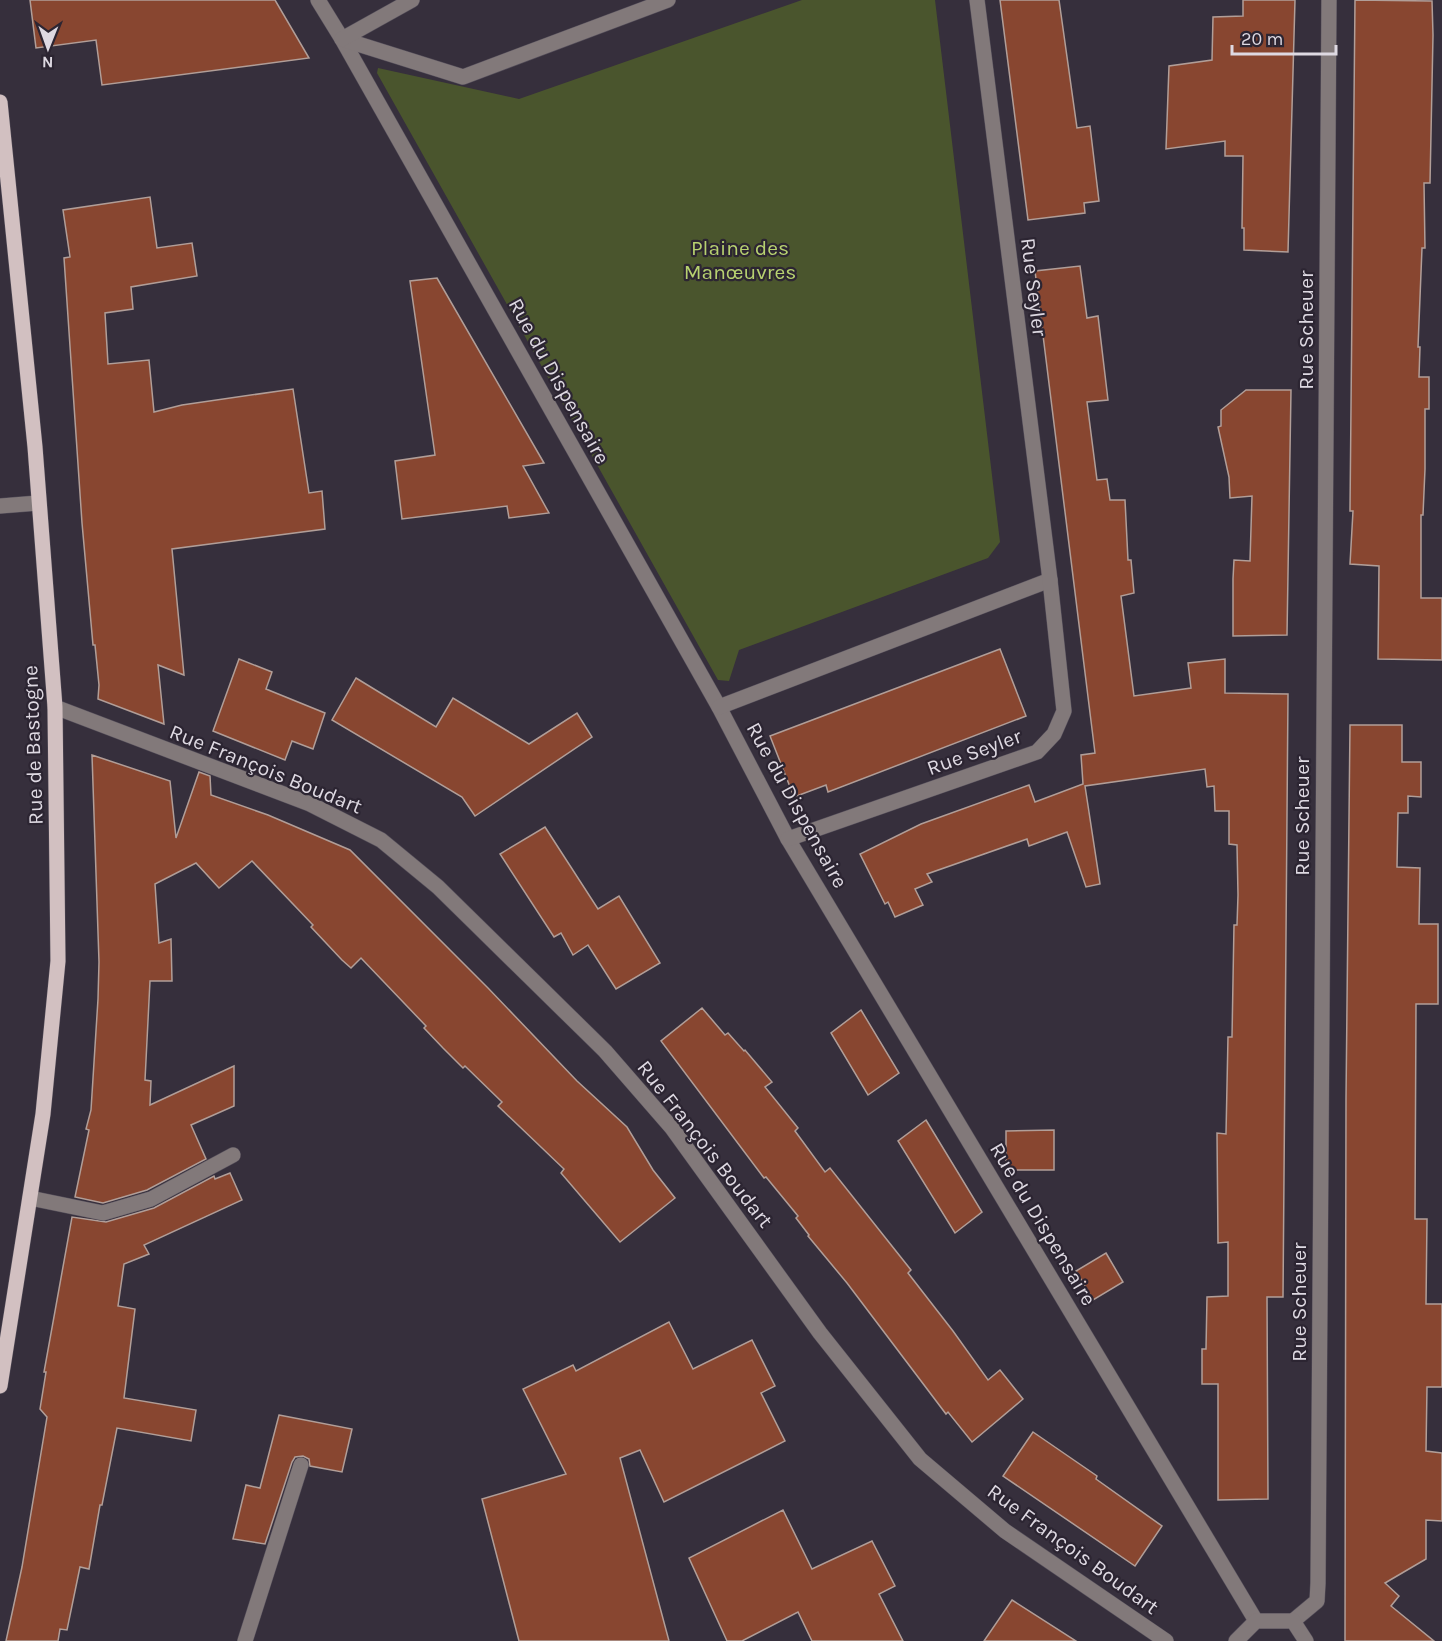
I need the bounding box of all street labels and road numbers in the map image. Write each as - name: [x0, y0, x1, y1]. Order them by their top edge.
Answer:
- street label: Rue Seyler: [1016, 236, 1052, 338]
- street label: Rue Scheuer: [1294, 270, 1318, 390]
- street label: Rue du Dispensaire: [504, 294, 614, 468]
- street label: Rue de Bastogne: [18, 665, 48, 825]
- street label: Rue du Dispensaire: [742, 718, 852, 892]
- street label: Rue François Boudart: [166, 719, 366, 819]
- street label: Rue Seyler: [923, 724, 1025, 780]
- street label: Rue Scheuer: [1290, 756, 1314, 876]
- street label: Rue François Boudart: [632, 1056, 778, 1232]
- street label: Rue du Dispensaire: [985, 1138, 1101, 1310]
- street label: Rue Scheuer: [1287, 1242, 1311, 1362]
- street label: Rue François Boudart: [983, 1479, 1163, 1619]

